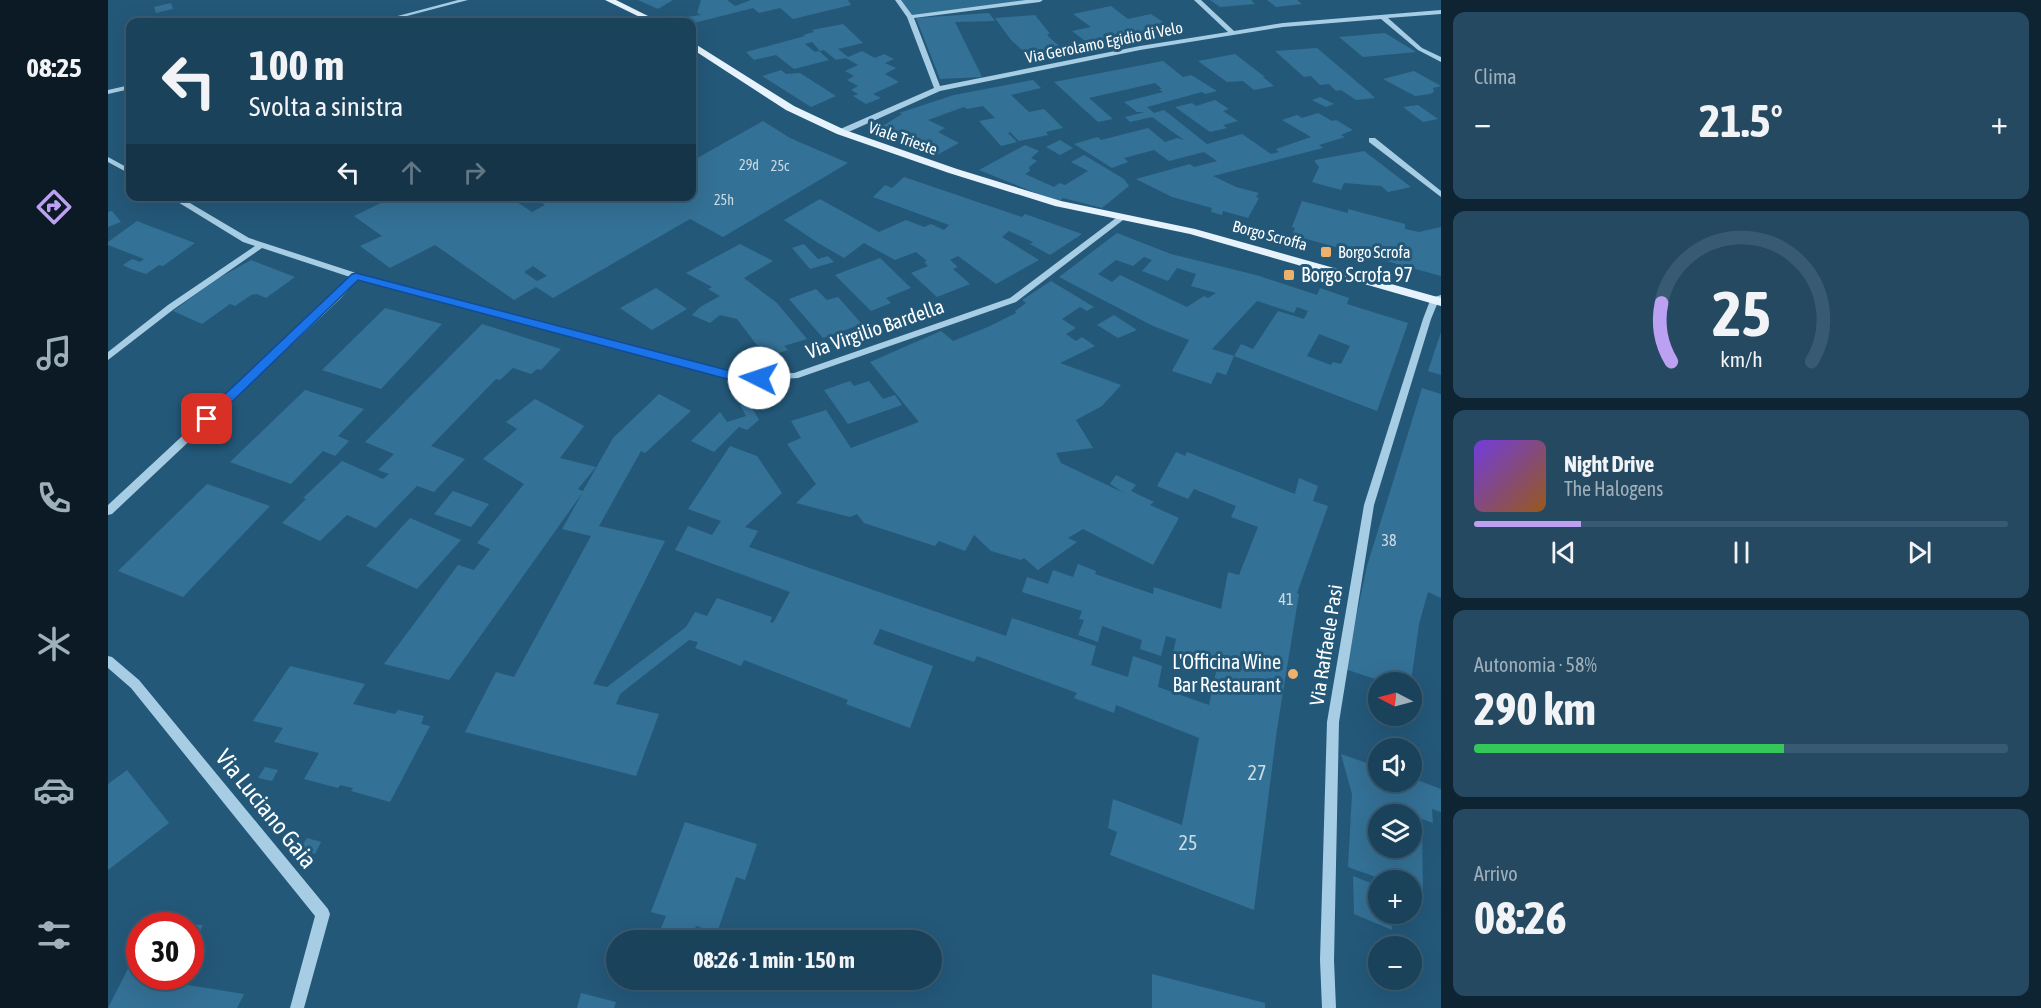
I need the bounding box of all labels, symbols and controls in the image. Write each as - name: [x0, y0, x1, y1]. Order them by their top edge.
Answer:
- street label: Via Gerolamo Egidio di Velo: [1024, 18, 1184, 67]
- text: 100 m: [249, 41, 344, 89]
- icon: left: [150, 42, 228, 120]
- text: 08:25: [26, 52, 82, 83]
- text: Clima: [1474, 65, 1517, 88]
- text: Svolta a sinistra: [249, 91, 403, 122]
- text: 21.5°: [1699, 95, 1783, 147]
- text: −: [1474, 103, 1491, 141]
- text: +: [1991, 103, 2008, 141]
- street label: Viale Trieste: [866, 118, 940, 158]
- icon: left: [332, 156, 365, 189]
- icon: ahead: [395, 156, 428, 189]
- icon: right: [458, 156, 491, 189]
- house number: 29d: [739, 157, 759, 173]
- house number: 25c: [771, 158, 790, 174]
- icon: directions: [33, 186, 75, 228]
- house number: 25h: [714, 192, 734, 208]
- street label: Borgo Scroffa: [1230, 216, 1309, 255]
- place label: Borgo Scrofa: [1338, 243, 1410, 262]
- marker: Borgo Scrofa: [1319, 245, 1333, 259]
- place label: Borgo Scrofa 97: [1301, 263, 1413, 286]
- marker: Borgo Scrofa 97: [1282, 268, 1296, 282]
- text: 25: [1712, 278, 1770, 349]
- street label: Via Virgilio Bardella: [803, 294, 947, 363]
- icon: music: [33, 332, 75, 374]
- position arrow: [727, 346, 791, 410]
- text: km/h: [1720, 347, 1762, 372]
- pin: [181, 393, 232, 444]
- icon: arrive: [190, 402, 223, 435]
- text: Night Drive: [1564, 451, 1654, 477]
- icon: phone: [33, 477, 75, 519]
- text: The Halogens: [1564, 477, 1663, 500]
- house number: 38: [1381, 531, 1397, 549]
- icon: previous: [1547, 536, 1580, 569]
- icon: pause: [1725, 536, 1758, 569]
- icon: next: [1903, 536, 1936, 569]
- street label: Via Raffaele Pasi: [1305, 583, 1346, 707]
- house number: 41: [1278, 590, 1294, 608]
- icon: climate: [33, 623, 75, 665]
- place label: L'Officina Wine Bar Restaurant: [1172, 650, 1281, 696]
- text: Autonomia · 58%: [1474, 653, 1597, 676]
- marker: L'Officina Wine Bar Restaurant: [1286, 667, 1300, 681]
- north arrow: [1368, 672, 1422, 726]
- map controls: [1368, 672, 1422, 990]
- text: 290 km: [1474, 683, 1596, 735]
- button: sound: [1368, 738, 1422, 792]
- street label: Via Luciano Gaia: [210, 744, 322, 873]
- house number: 27: [1248, 761, 1266, 784]
- icon: car: [33, 769, 75, 811]
- button: layers: [1368, 804, 1422, 858]
- house number: 25: [1179, 831, 1197, 854]
- text: Arrivo: [1474, 862, 1518, 885]
- button: +: [1368, 870, 1422, 924]
- text: 08:26: [1474, 892, 1567, 944]
- speed limit sign: 30: [126, 912, 204, 990]
- icon: filters: [33, 914, 75, 956]
- button: −: [1368, 936, 1422, 990]
- text: 08:26 · 1 min · 150 m: [693, 947, 855, 973]

